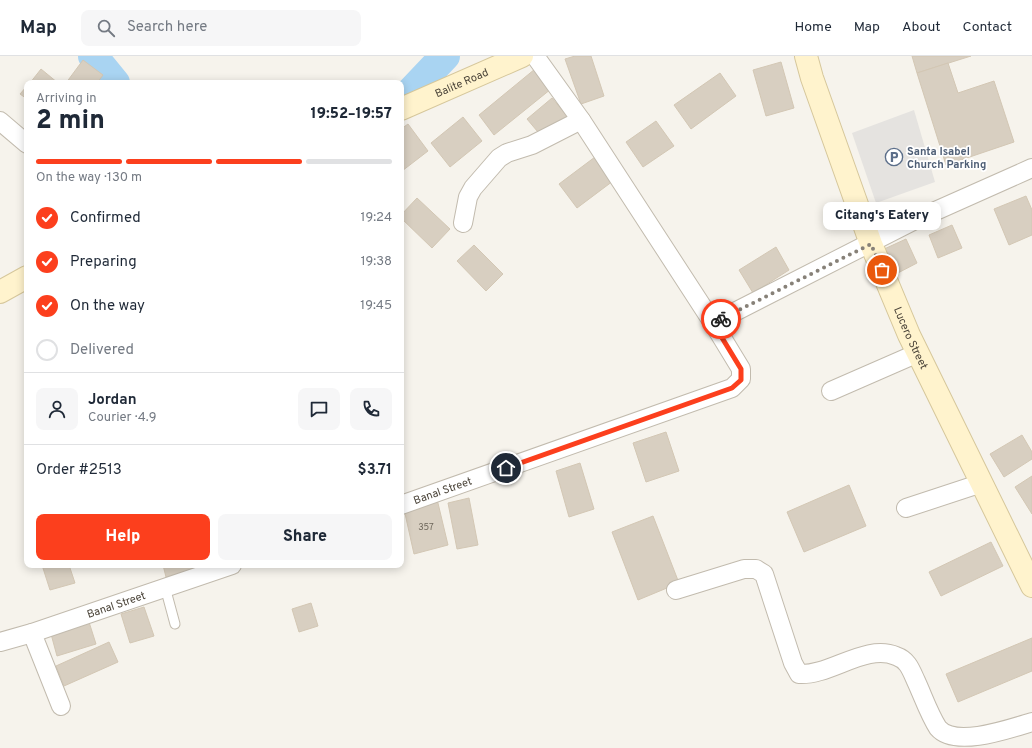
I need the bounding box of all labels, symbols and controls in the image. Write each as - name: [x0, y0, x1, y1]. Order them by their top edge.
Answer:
- search box: [81, 10, 361, 46]
- text: Map: [20, 16, 57, 40]
- icon: search: [95, 17, 117, 39]
- text: Search here: [127, 18, 207, 37]
- text: Home: [795, 19, 832, 36]
- text: Map: [854, 19, 880, 36]
- text: About: [902, 19, 941, 36]
- text: Contact: [963, 19, 1012, 36]
- street label: Balite Road: [433, 66, 491, 101]
- text: Arriving in: [36, 91, 97, 107]
- text: 2 min: [36, 105, 105, 138]
- text: 19:52–19:57: [311, 105, 392, 124]
- place label: Santa Isabel Church Parking: [907, 145, 986, 172]
- parking icon: Santa Isabel Church Parking: [884, 147, 904, 167]
- text: On the way · 130 m: [36, 170, 142, 186]
- callout: Citang's Eatery: [823, 202, 941, 230]
- icon: check: [36, 207, 58, 229]
- text: Citang's Eatery: [835, 208, 929, 224]
- text: Confirmed: [70, 209, 141, 228]
- text: 19:24: [361, 210, 392, 226]
- icon: check: [36, 251, 58, 273]
- text: Preparing: [70, 253, 137, 272]
- pin: [865, 253, 899, 287]
- text: 19:38: [361, 254, 392, 270]
- icon: bag: [871, 259, 893, 281]
- icon: check: [36, 295, 58, 317]
- text: On the way: [70, 297, 145, 316]
- text: 19:45: [360, 298, 392, 314]
- courier: [701, 299, 741, 339]
- street label: Lucero Street: [890, 305, 931, 372]
- icon: bike: [710, 308, 732, 330]
- text: Delivered: [70, 341, 134, 360]
- button: person: [36, 388, 78, 430]
- button: chat: [298, 388, 340, 430]
- button: phone: [350, 388, 392, 430]
- text: Jordan: [88, 391, 137, 410]
- text: Courier · 4.9: [88, 410, 156, 426]
- pin: [489, 451, 523, 485]
- icon: home: [495, 457, 517, 479]
- text: Order #2513: [36, 461, 122, 480]
- text: $3.71: [358, 461, 392, 480]
- street label: Banal Street: [412, 474, 474, 508]
- button: Help: [36, 514, 210, 560]
- button: Share: [218, 514, 392, 560]
- house number: 357: [418, 522, 434, 533]
- street label: Banal Street: [85, 589, 148, 622]

